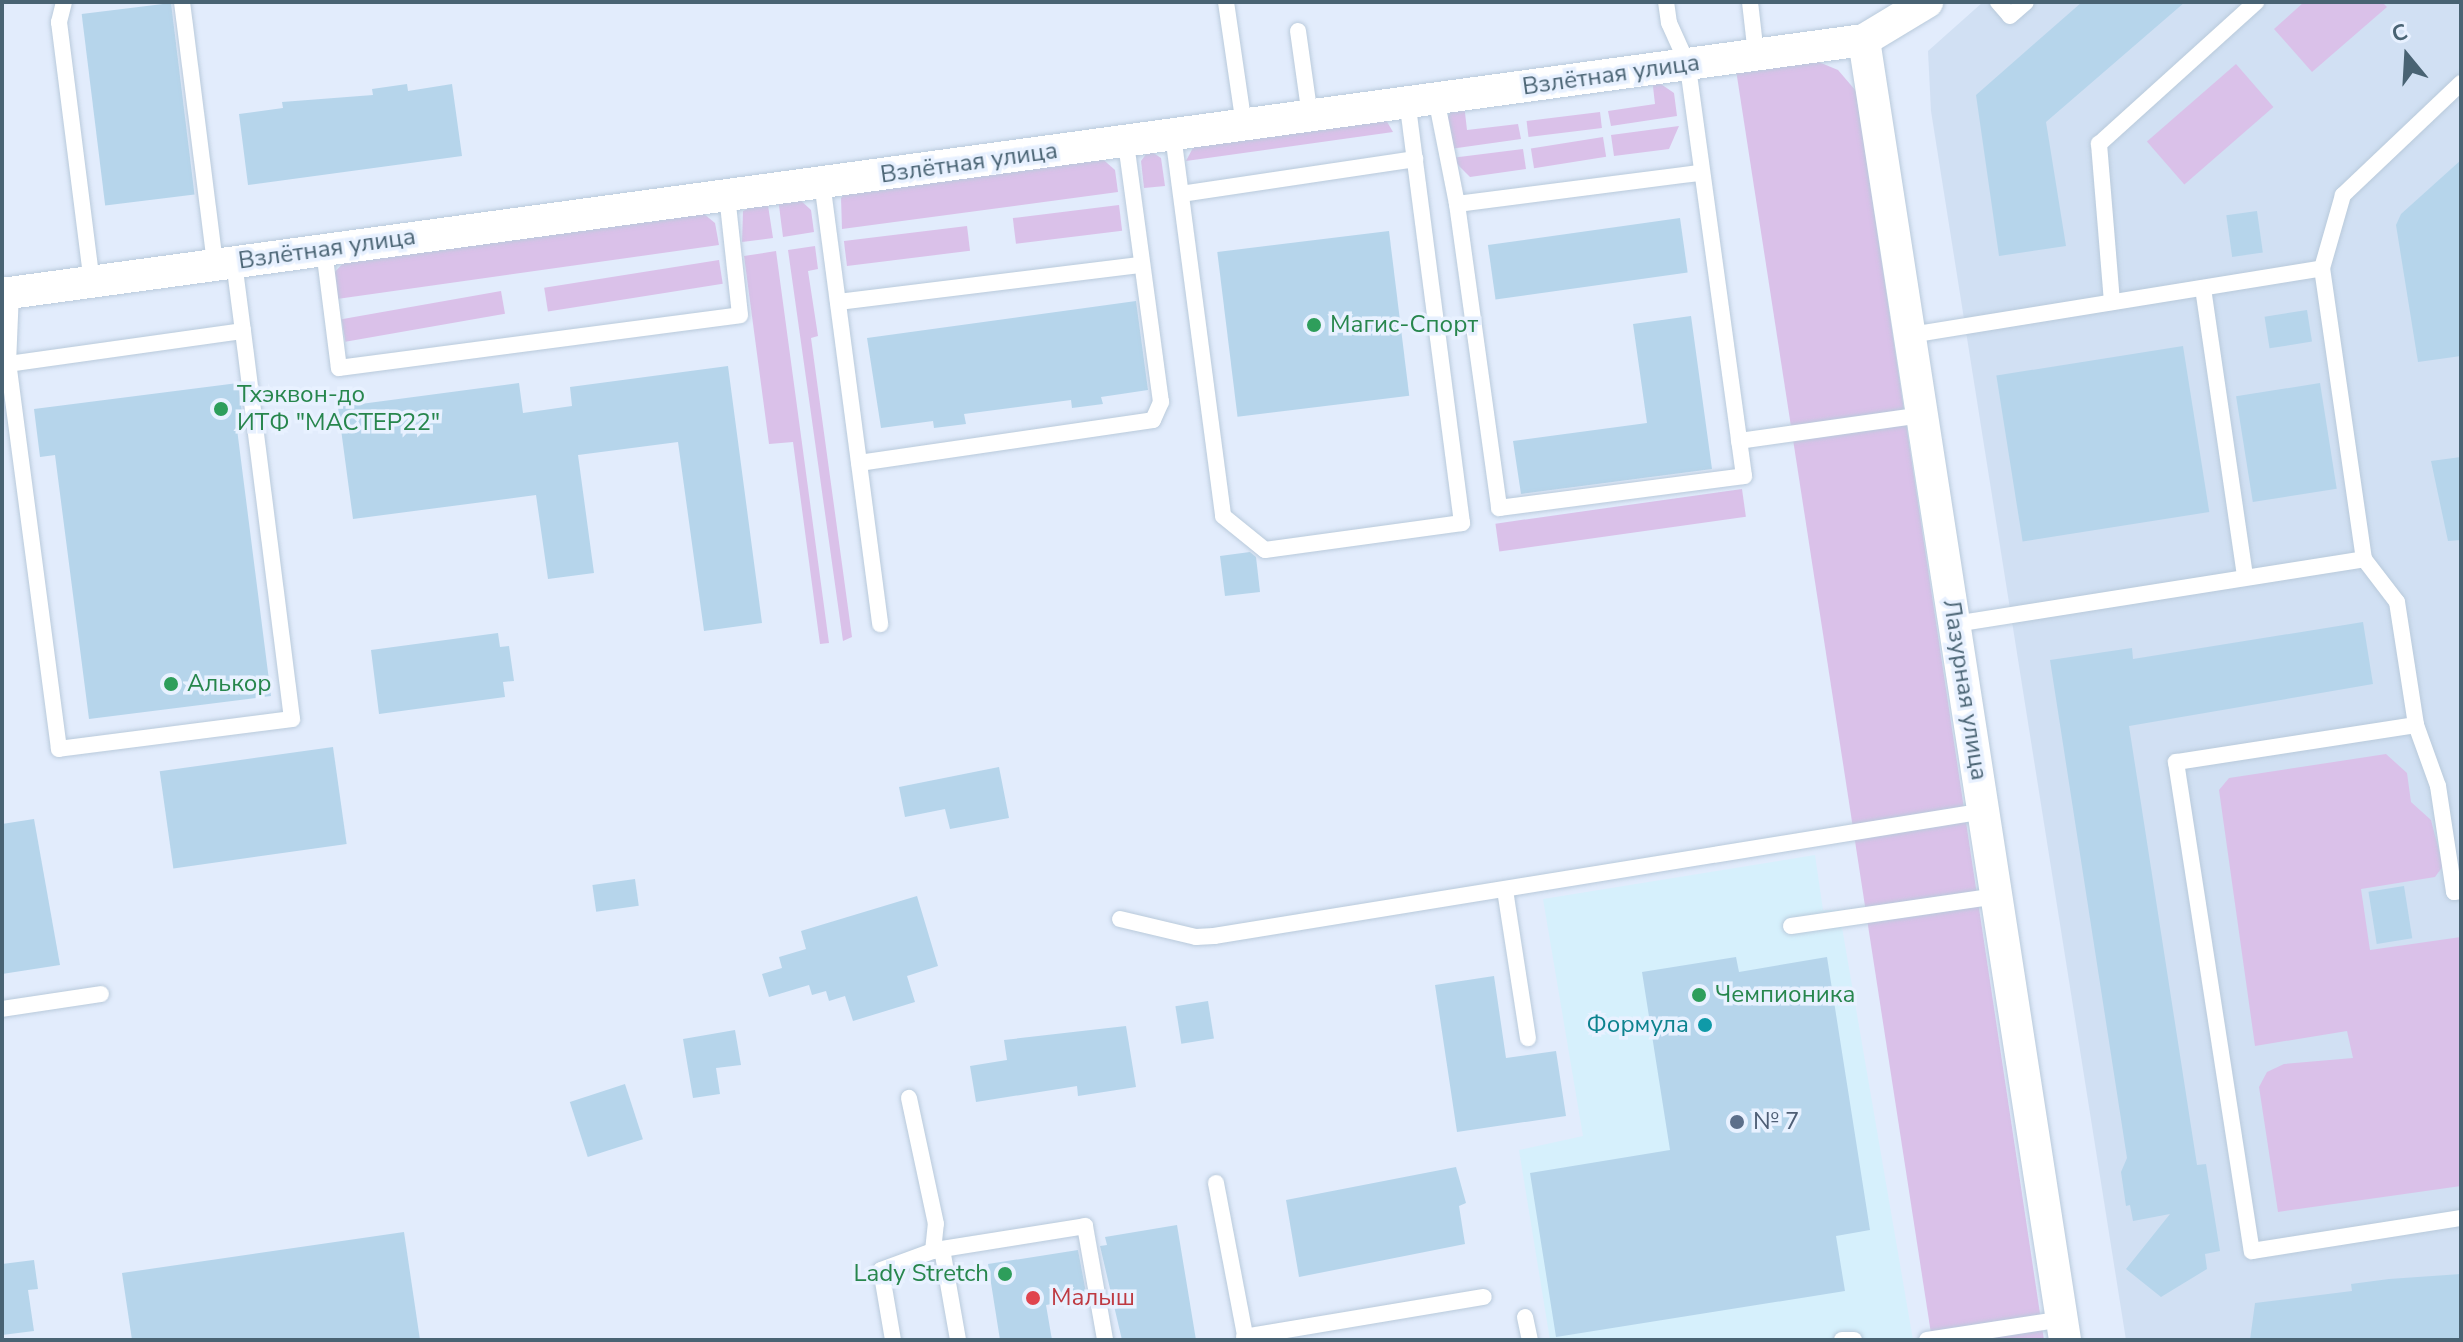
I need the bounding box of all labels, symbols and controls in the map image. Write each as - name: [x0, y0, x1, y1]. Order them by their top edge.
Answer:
- north arrow: [2367, 16, 2447, 96]
- text: С: [2388, 17, 2411, 50]
- street label: Взлётная улица: [1521, 48, 1701, 102]
- street label: Взлётная улица: [879, 136, 1059, 190]
- street label: Взлётная улица: [237, 222, 417, 276]
- place label: Магис-Спорт: [1330, 311, 1478, 339]
- marker: Магис-Спорт: [1305, 316, 1323, 334]
- place label: Тхэквон-до ИТФ "МАСТЕР22": [237, 381, 440, 437]
- marker: Тхэквон-до ИТФ "МАСТЕР22": [212, 400, 230, 418]
- street label: Лазурная улица: [1937, 598, 1993, 782]
- place label: Алькор: [187, 670, 272, 698]
- marker: Алькор: [162, 675, 180, 693]
- place label: Чемпионика: [1715, 981, 1855, 1009]
- marker: Чемпионика: [1690, 986, 1708, 1004]
- place label: Формула: [1587, 1011, 1689, 1039]
- marker: Формула: [1696, 1016, 1714, 1034]
- place label: № 7: [1753, 1108, 1799, 1136]
- marker: № 7: [1728, 1113, 1746, 1131]
- place label: Lady Stretch: [853, 1260, 989, 1288]
- marker: Lady Stretch: [996, 1265, 1014, 1283]
- place label: Малыш: [1051, 1284, 1135, 1312]
- marker: Малыш: [1022, 1287, 1044, 1309]

